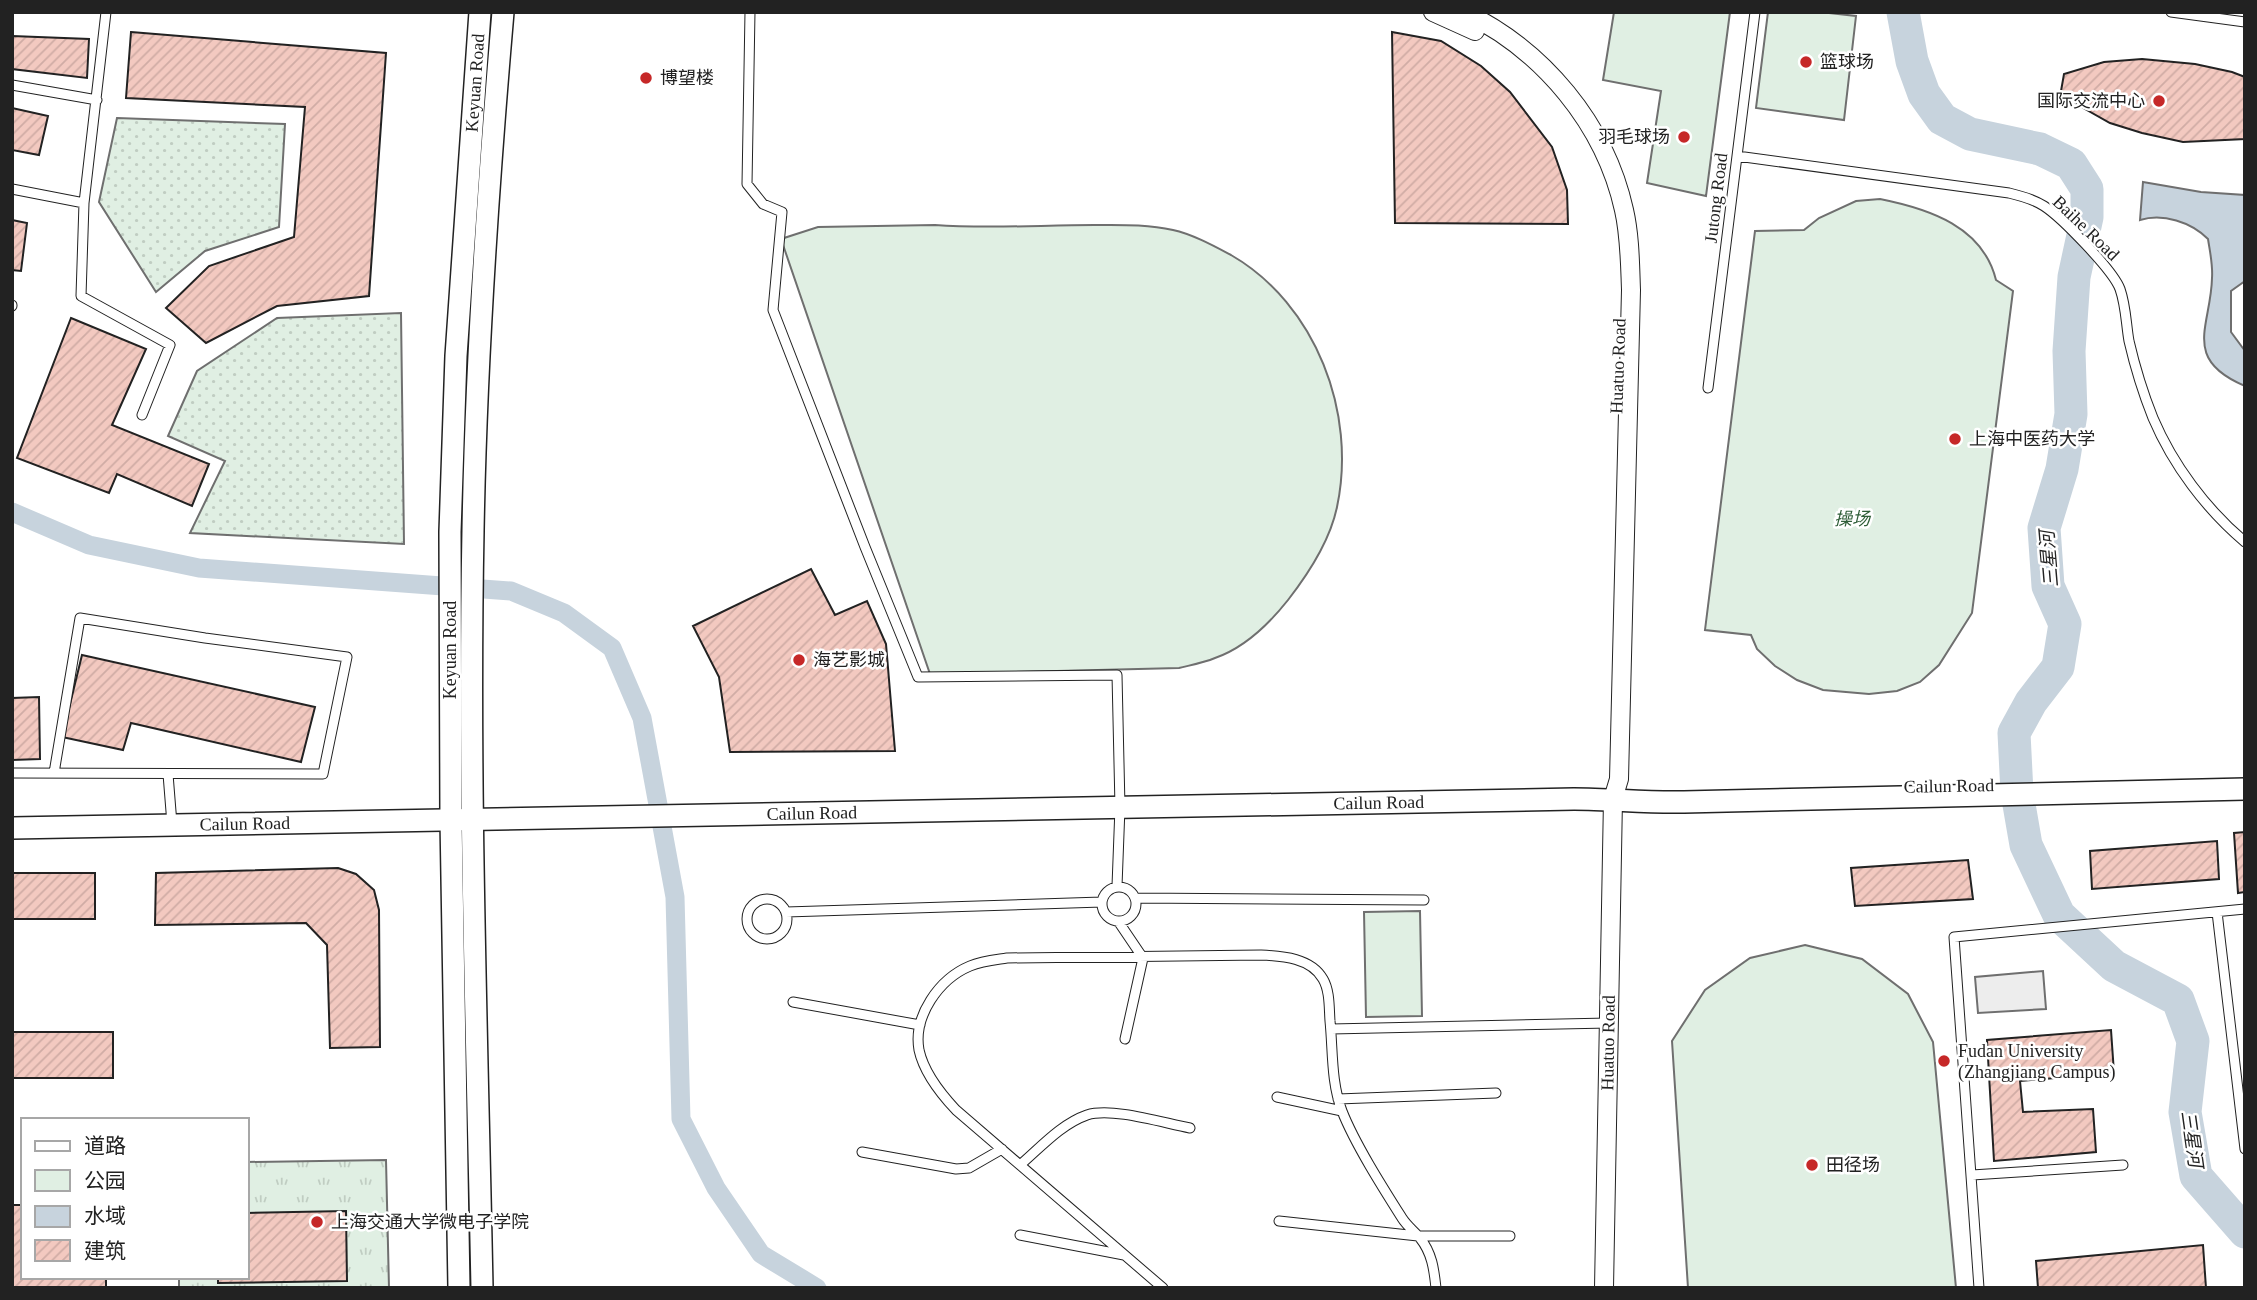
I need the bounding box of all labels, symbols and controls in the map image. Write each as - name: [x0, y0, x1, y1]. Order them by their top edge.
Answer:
- street label: Keyuan Road: [462, 33, 488, 133]
- place label: 篮球场: [1820, 52, 1874, 72]
- marker: 篮球场: [1798, 54, 1814, 70]
- place label: 博望楼: [660, 68, 714, 88]
- marker: 博望楼: [638, 70, 654, 86]
- place label: 国际交流中心: [2037, 91, 2145, 111]
- marker: 国际交流中心: [2151, 93, 2167, 109]
- place label: 羽毛球场: [1598, 127, 1670, 147]
- marker: 羽毛球场: [1676, 129, 1692, 145]
- street label: Jutong Road: [1701, 152, 1731, 244]
- street label: Baihe Road: [2049, 191, 2123, 265]
- street label: Huatuo Road: [1606, 318, 1630, 414]
- place label: 上海中医药大学: [1969, 429, 2095, 449]
- marker: 上海中医药大学: [1947, 431, 1963, 447]
- park label: 操场: [1834, 509, 1872, 529]
- water label: 三星河: [2036, 526, 2062, 588]
- street label: Keyuan Road: [440, 601, 460, 699]
- place label: 海艺影城: [813, 650, 885, 670]
- marker: 海艺影城: [791, 652, 807, 668]
- street label: Cailun Road: [1904, 775, 1994, 797]
- street label: Cailun Road: [1333, 792, 1424, 813]
- street label: Cailun Road: [766, 802, 857, 824]
- street label: Cailun Road: [200, 813, 290, 835]
- street label: Huatuo Road: [1597, 995, 1619, 1091]
- place label: Fudan University (Zhangjiang Campus): [1958, 1041, 2115, 1083]
- marker: Fudan University (Zhangjiang Campus): [1936, 1053, 1952, 1069]
- water label: 三星河: [2178, 1109, 2207, 1173]
- legend: [21, 1118, 248, 1279]
- text: 道路: [84, 1134, 126, 1158]
- place label: 田径场: [1826, 1155, 1880, 1175]
- marker: 田径场: [1804, 1157, 1820, 1173]
- text: 公园: [84, 1169, 126, 1193]
- text: 水域: [84, 1204, 126, 1228]
- place label: 上海交通大学微电子学院: [331, 1212, 529, 1232]
- marker: 上海交通大学微电子学院: [309, 1214, 325, 1230]
- text: 建筑: [84, 1239, 126, 1263]

